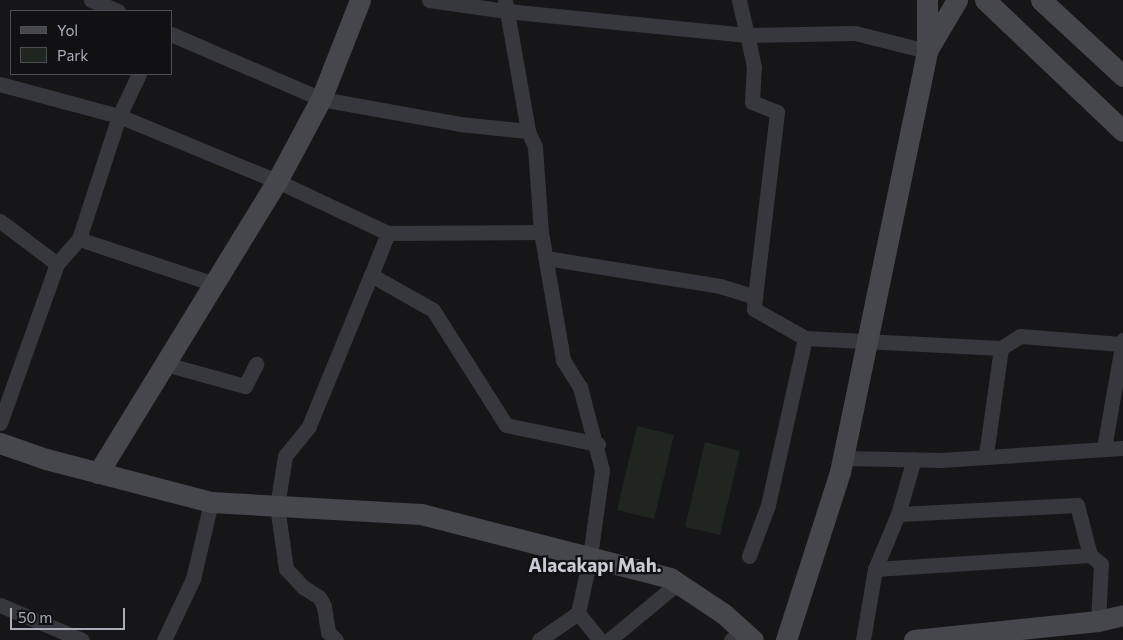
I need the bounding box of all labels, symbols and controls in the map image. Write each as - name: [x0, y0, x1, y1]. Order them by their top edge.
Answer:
- legend: [10, 10, 172, 75]
- text: Yol: [57, 21, 78, 39]
- text: Park: [57, 46, 88, 64]
- district label: Alacakapı Mah.: [528, 554, 662, 576]
- scale bar: [12, 598, 128, 630]
- text: 50 m: [18, 608, 52, 626]

